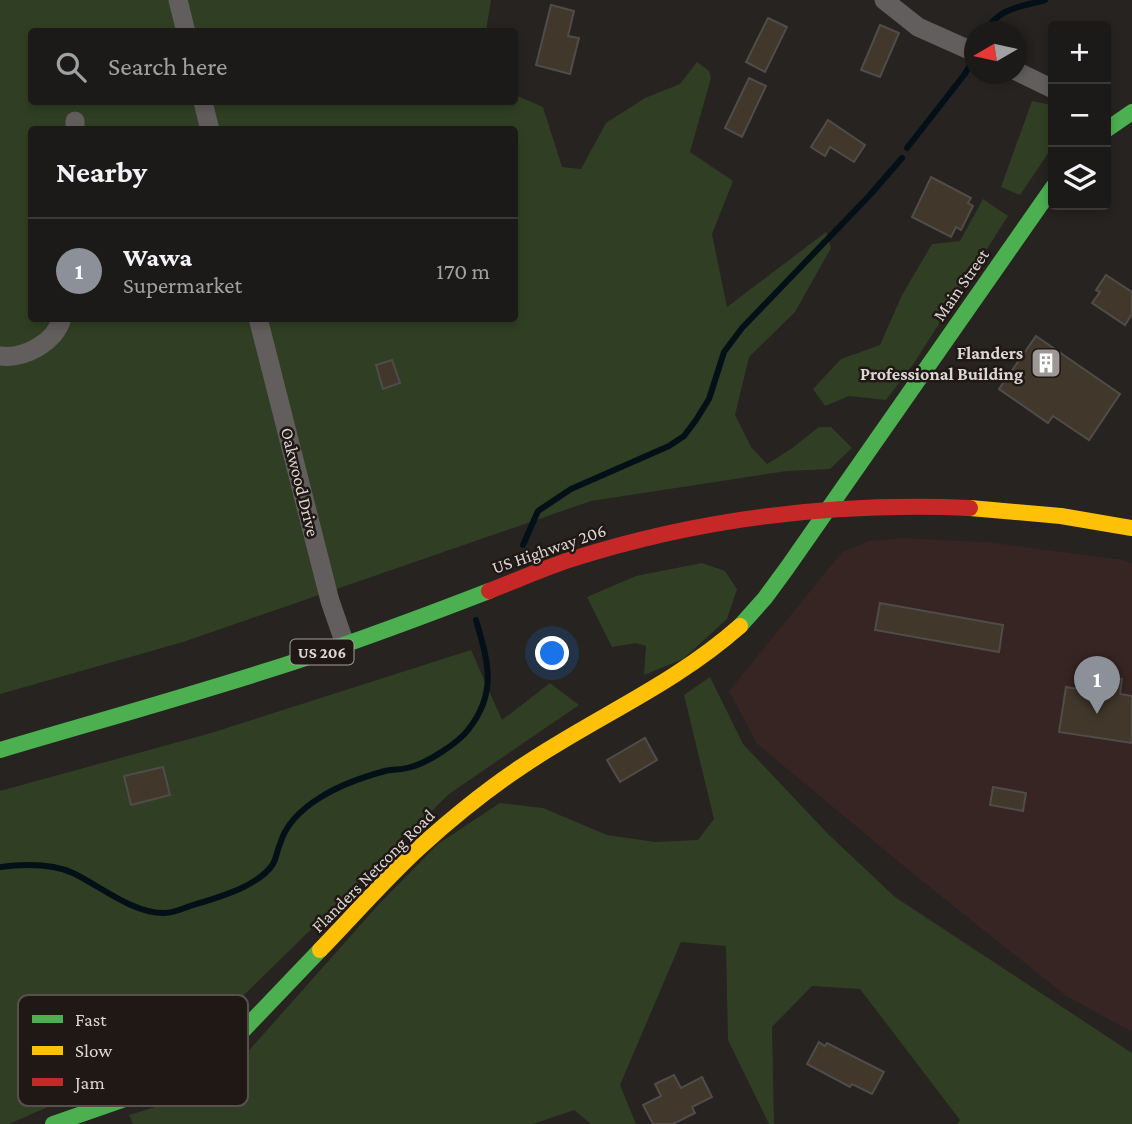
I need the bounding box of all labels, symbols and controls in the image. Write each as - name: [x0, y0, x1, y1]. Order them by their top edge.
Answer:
- north arrow: [964, 21, 1027, 84]
- map controls: [1048, 21, 1111, 210]
- button: +: [1048, 21, 1111, 84]
- search box: [28, 28, 518, 105]
- icon: search: [52, 48, 90, 86]
- text: Search here: [108, 52, 227, 81]
- button: −: [1048, 84, 1111, 147]
- button: layers: [1048, 147, 1111, 210]
- text: Nearby: [56, 155, 147, 188]
- text: Wawa: [123, 243, 192, 272]
- street label: Main Street: [929, 244, 994, 325]
- text: 1: [75, 258, 83, 284]
- text: 170 m: [436, 258, 490, 284]
- text: Supermarket: [123, 272, 242, 298]
- place label: Flanders Professional Building: [860, 343, 1023, 384]
- building icon: Flanders Professional Building: [1029, 346, 1063, 380]
- street label: Oakwood Drive: [277, 425, 323, 539]
- street label: US Highway 206: [489, 520, 609, 578]
- your location: [535, 636, 569, 670]
- road number: US 206: [290, 639, 354, 664]
- pin: 1: [1074, 656, 1120, 714]
- street label: Flanders Netcong Road: [307, 805, 439, 937]
- legend: [18, 995, 248, 1106]
- text: Fast: [75, 1009, 107, 1030]
- text: Slow: [75, 1040, 112, 1061]
- text: Jam: [73, 1072, 105, 1093]

